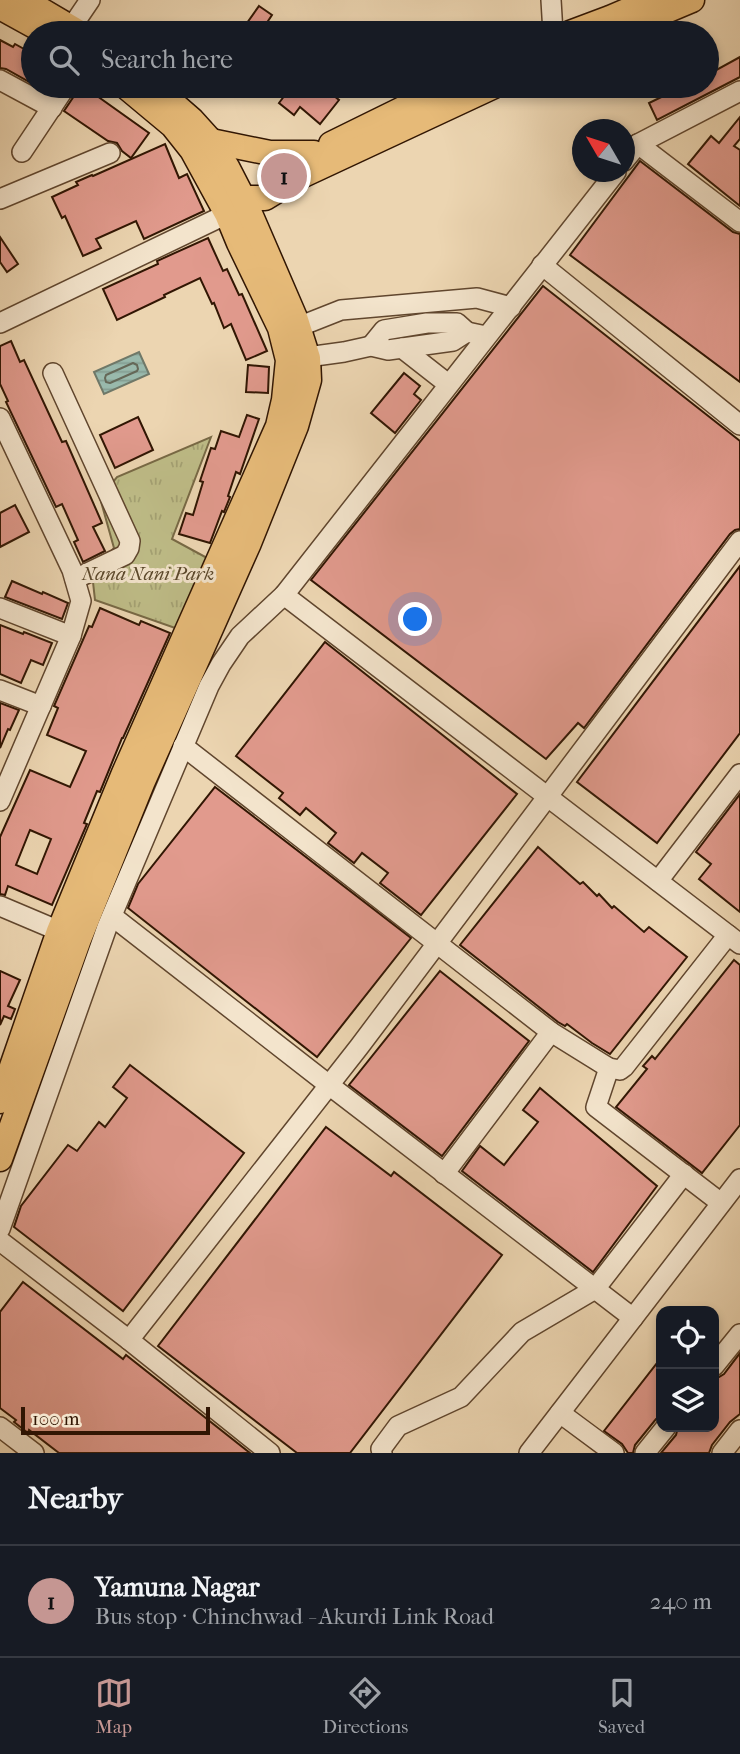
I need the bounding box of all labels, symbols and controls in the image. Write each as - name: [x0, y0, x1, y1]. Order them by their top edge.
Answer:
- search box: [21, 21, 719, 98]
- icon: search: [45, 41, 83, 79]
- text: Search here: [101, 44, 233, 75]
- north arrow: [572, 119, 635, 182]
- pin: 1: [261, 150, 307, 202]
- park label: Nana Nani Park: [81, 563, 214, 585]
- your location: [398, 602, 432, 636]
- map controls: [656, 1306, 719, 1432]
- button: locate: [656, 1306, 719, 1369]
- button: layers: [656, 1369, 719, 1432]
- scale bar: [21, 1404, 210, 1436]
- text: 100 m: [32, 1408, 80, 1430]
- text: Nearby: [28, 1481, 123, 1516]
- text: Yamuna Nagar: [95, 1572, 260, 1603]
- text: 1: [47, 1588, 55, 1615]
- text: 240 m: [650, 1588, 712, 1615]
- text: Bus stop · Chinchwad - Akurdi Link Road: [95, 1603, 494, 1630]
- tab: Map: [95, 1674, 133, 1738]
- tab: Directions: [323, 1674, 408, 1738]
- tab: Saved: [598, 1674, 645, 1738]

